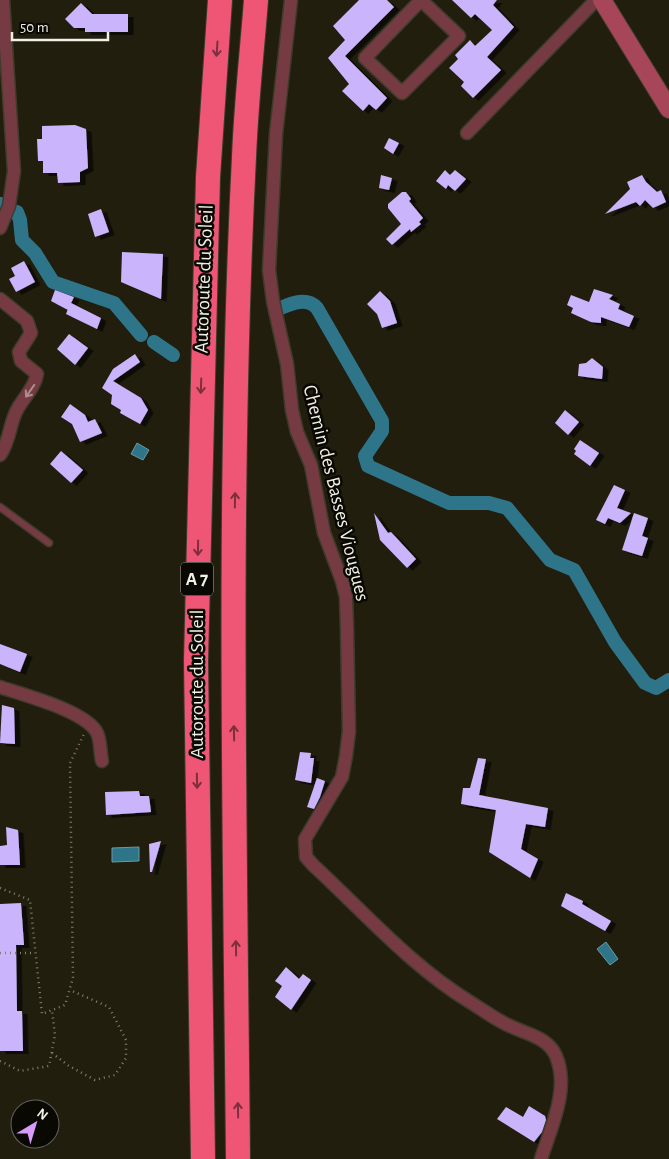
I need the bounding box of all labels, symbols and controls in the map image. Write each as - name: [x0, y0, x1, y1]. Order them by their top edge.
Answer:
- scale bar: [12, 10, 109, 42]
- text: 50 m: [20, 20, 49, 35]
- one-way arrow: [212, 40, 221, 56]
- street label: Autoroute du Soleil: [191, 204, 217, 354]
- one-way arrow: [196, 377, 206, 393]
- street label: Chemin des Basses Viougues: [299, 383, 373, 603]
- one-way arrow: [25, 384, 35, 398]
- one-way arrow: [230, 493, 240, 509]
- one-way arrow: [193, 540, 203, 556]
- road number: A 7: [181, 562, 213, 596]
- street label: Autoroute du Soleil: [187, 610, 207, 758]
- one-way arrow: [229, 725, 239, 742]
- one-way arrow: [192, 772, 202, 788]
- one-way arrow: [231, 940, 241, 956]
- north arrow: [10, 1099, 60, 1149]
- one-way arrow: [233, 1103, 242, 1119]
- text: N: [34, 1106, 51, 1123]

